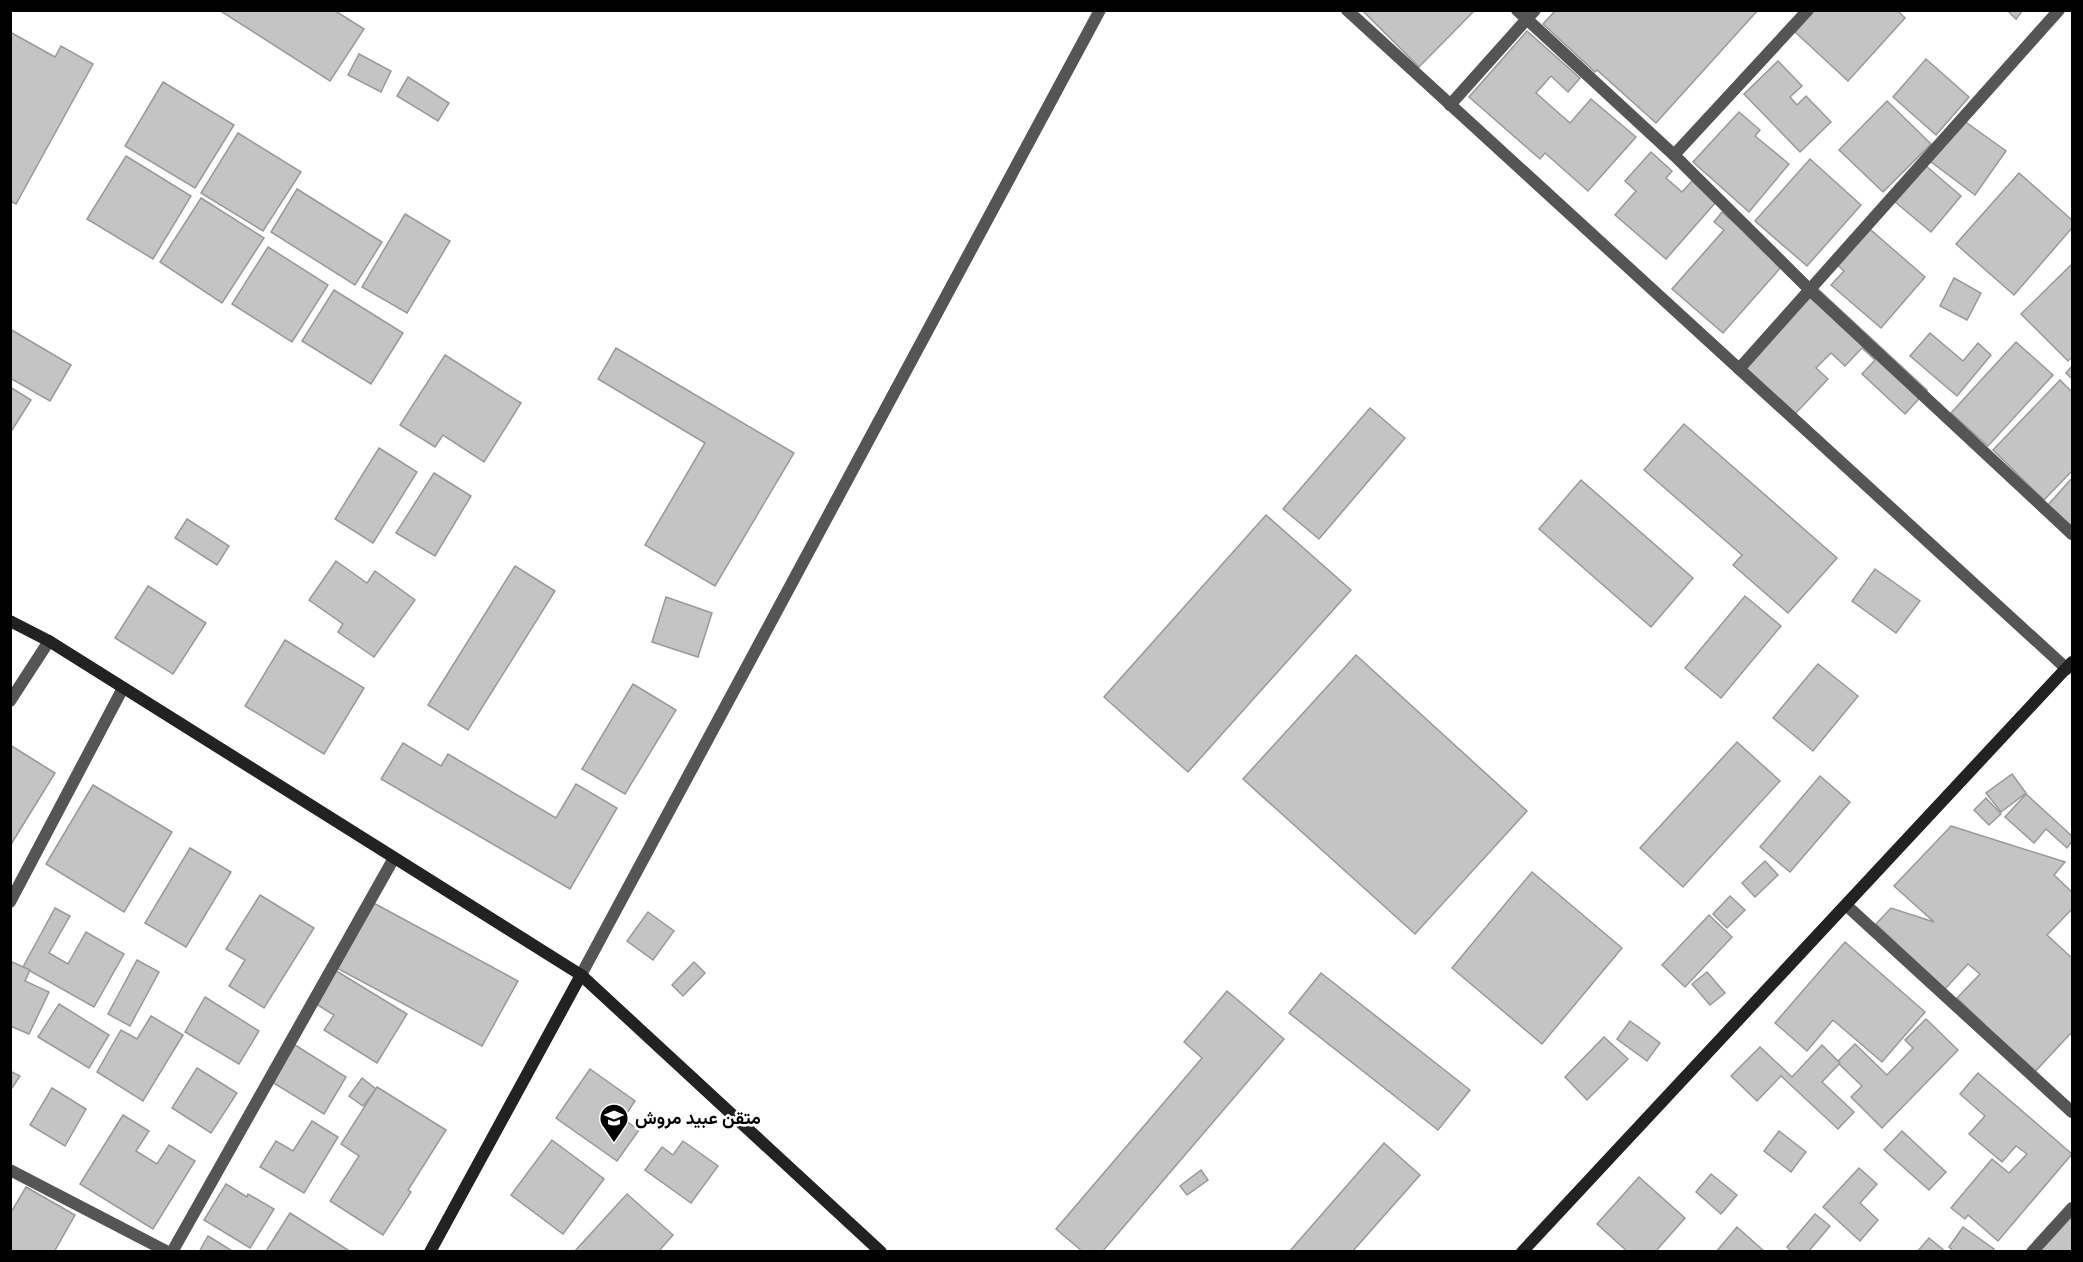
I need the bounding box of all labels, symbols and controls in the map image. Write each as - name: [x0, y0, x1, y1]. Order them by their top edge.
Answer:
- school or university icon: متقن عبيد مروش: [598, 1102, 630, 1144]
- place label: متقن عبيد مروش: [635, 1107, 761, 1129]

